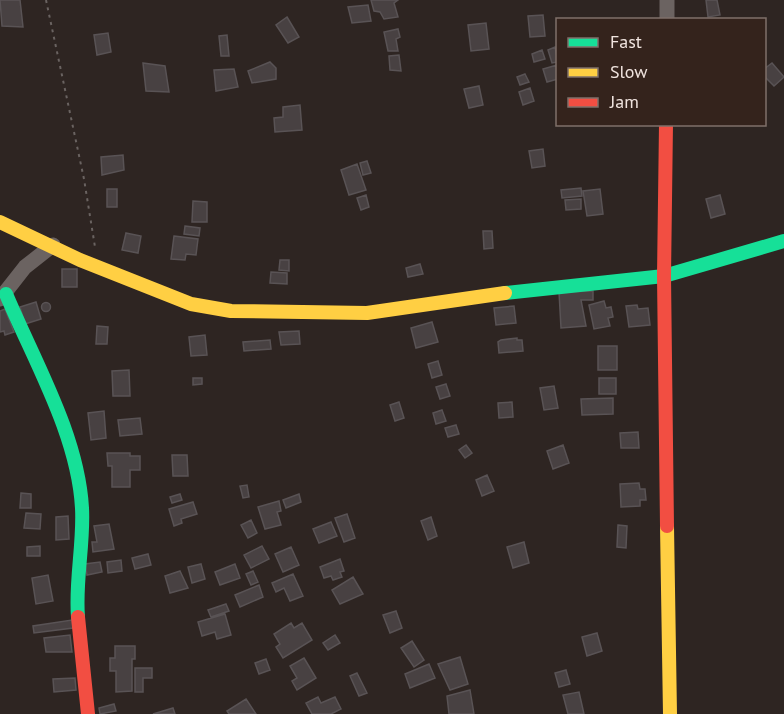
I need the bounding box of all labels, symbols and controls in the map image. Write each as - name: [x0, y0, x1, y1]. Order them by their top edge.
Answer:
- legend: [556, 18, 766, 126]
- text: Fast: [610, 30, 642, 53]
- text: Slow: [610, 60, 648, 83]
- text: Jam: [609, 90, 639, 113]

